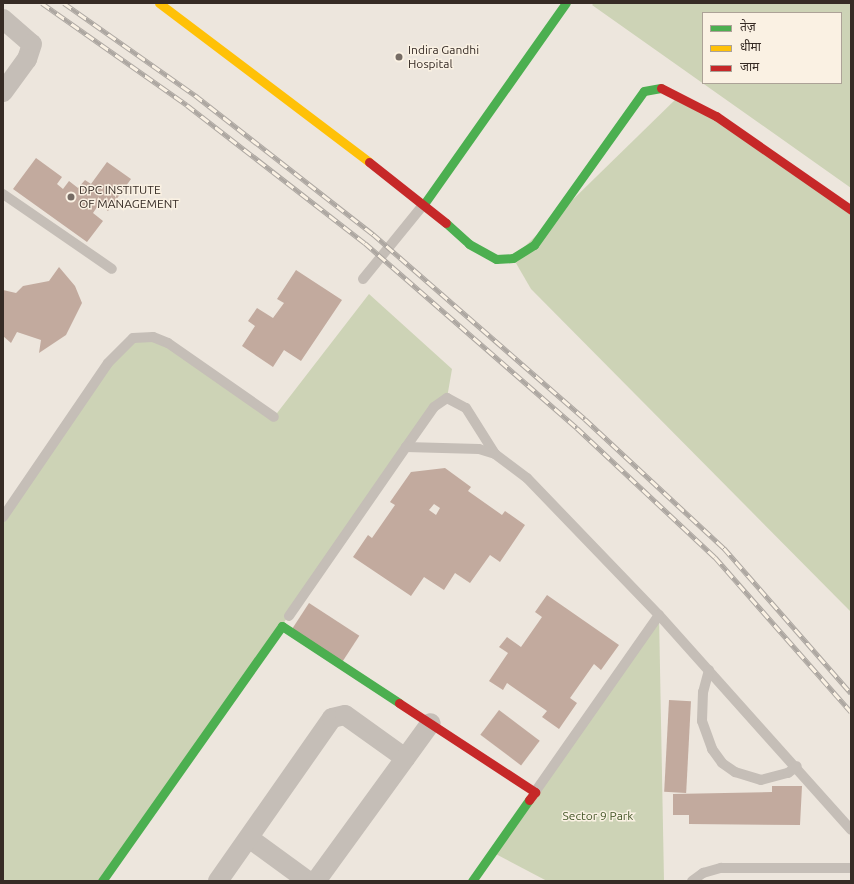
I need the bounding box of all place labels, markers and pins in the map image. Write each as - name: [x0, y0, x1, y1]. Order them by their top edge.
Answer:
- place label: Indira Gandhi Hospital: [408, 43, 479, 71]
- marker: Indira Gandhi Hospital: [393, 51, 405, 63]
- place label: DPC INSTITUTE OF MANAGEMENT: [79, 183, 179, 211]
- marker: DPC INSTITUTE OF MANAGEMENT: [66, 192, 76, 202]

